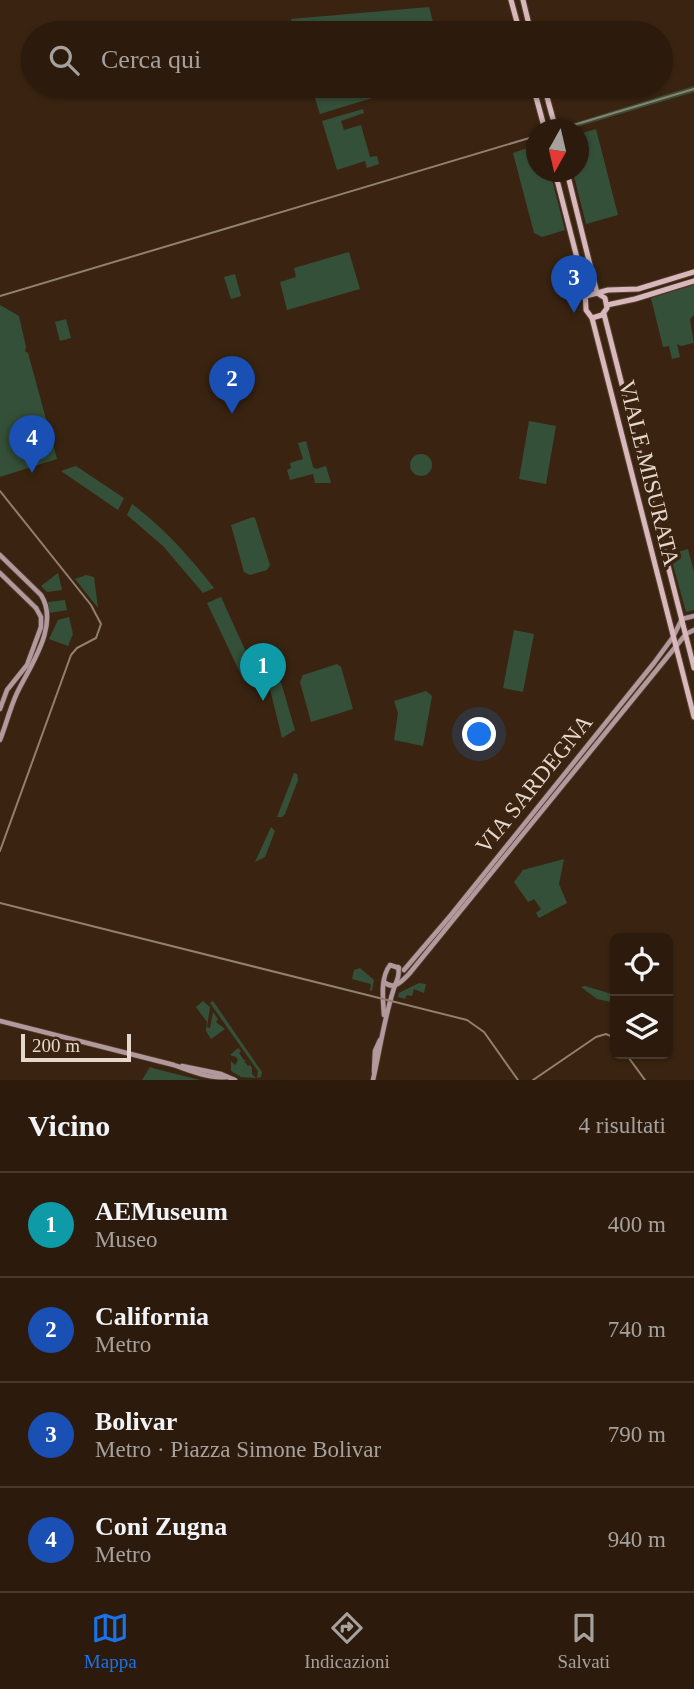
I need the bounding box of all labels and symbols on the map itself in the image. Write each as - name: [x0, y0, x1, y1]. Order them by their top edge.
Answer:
- north arrow: [526, 119, 589, 182]
- pin: 3: [551, 255, 597, 313]
- pin: 2: [209, 356, 255, 414]
- street label: VIALE MISURATA: [614, 378, 684, 569]
- pin: 4: [9, 415, 55, 473]
- pin: 1: [240, 643, 286, 701]
- street label: VIA SARDEGNA: [471, 710, 598, 858]
- your location: [462, 717, 496, 751]
- scale bar: [21, 1031, 131, 1063]

